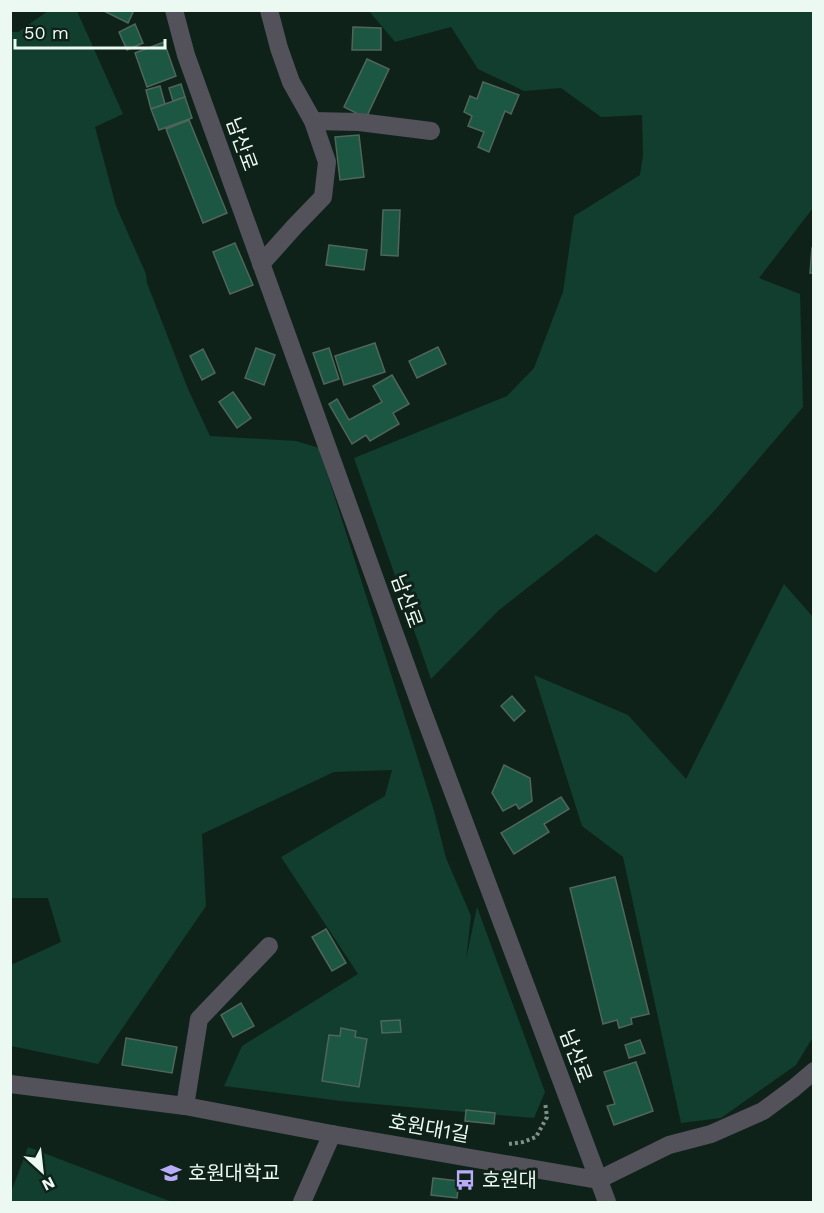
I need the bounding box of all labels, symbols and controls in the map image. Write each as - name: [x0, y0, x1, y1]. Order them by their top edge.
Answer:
- scale bar: [15, 12, 165, 50]
- text: 50 m: [24, 22, 69, 43]
- street label: 남산로: [221, 114, 263, 174]
- street label: 남산로: [386, 571, 428, 631]
- street label: 남산로: [555, 1026, 597, 1086]
- street label: 호원대1길: [387, 1109, 471, 1147]
- north arrow: [12, 1141, 72, 1201]
- school or university icon: 호원대학교: [159, 1161, 183, 1185]
- place label: 호원대학교: [188, 1161, 280, 1185]
- bus stop icon: 호원대: [453, 1168, 477, 1192]
- place label: 호원대: [482, 1168, 537, 1192]
- text: N: [39, 1173, 58, 1195]

